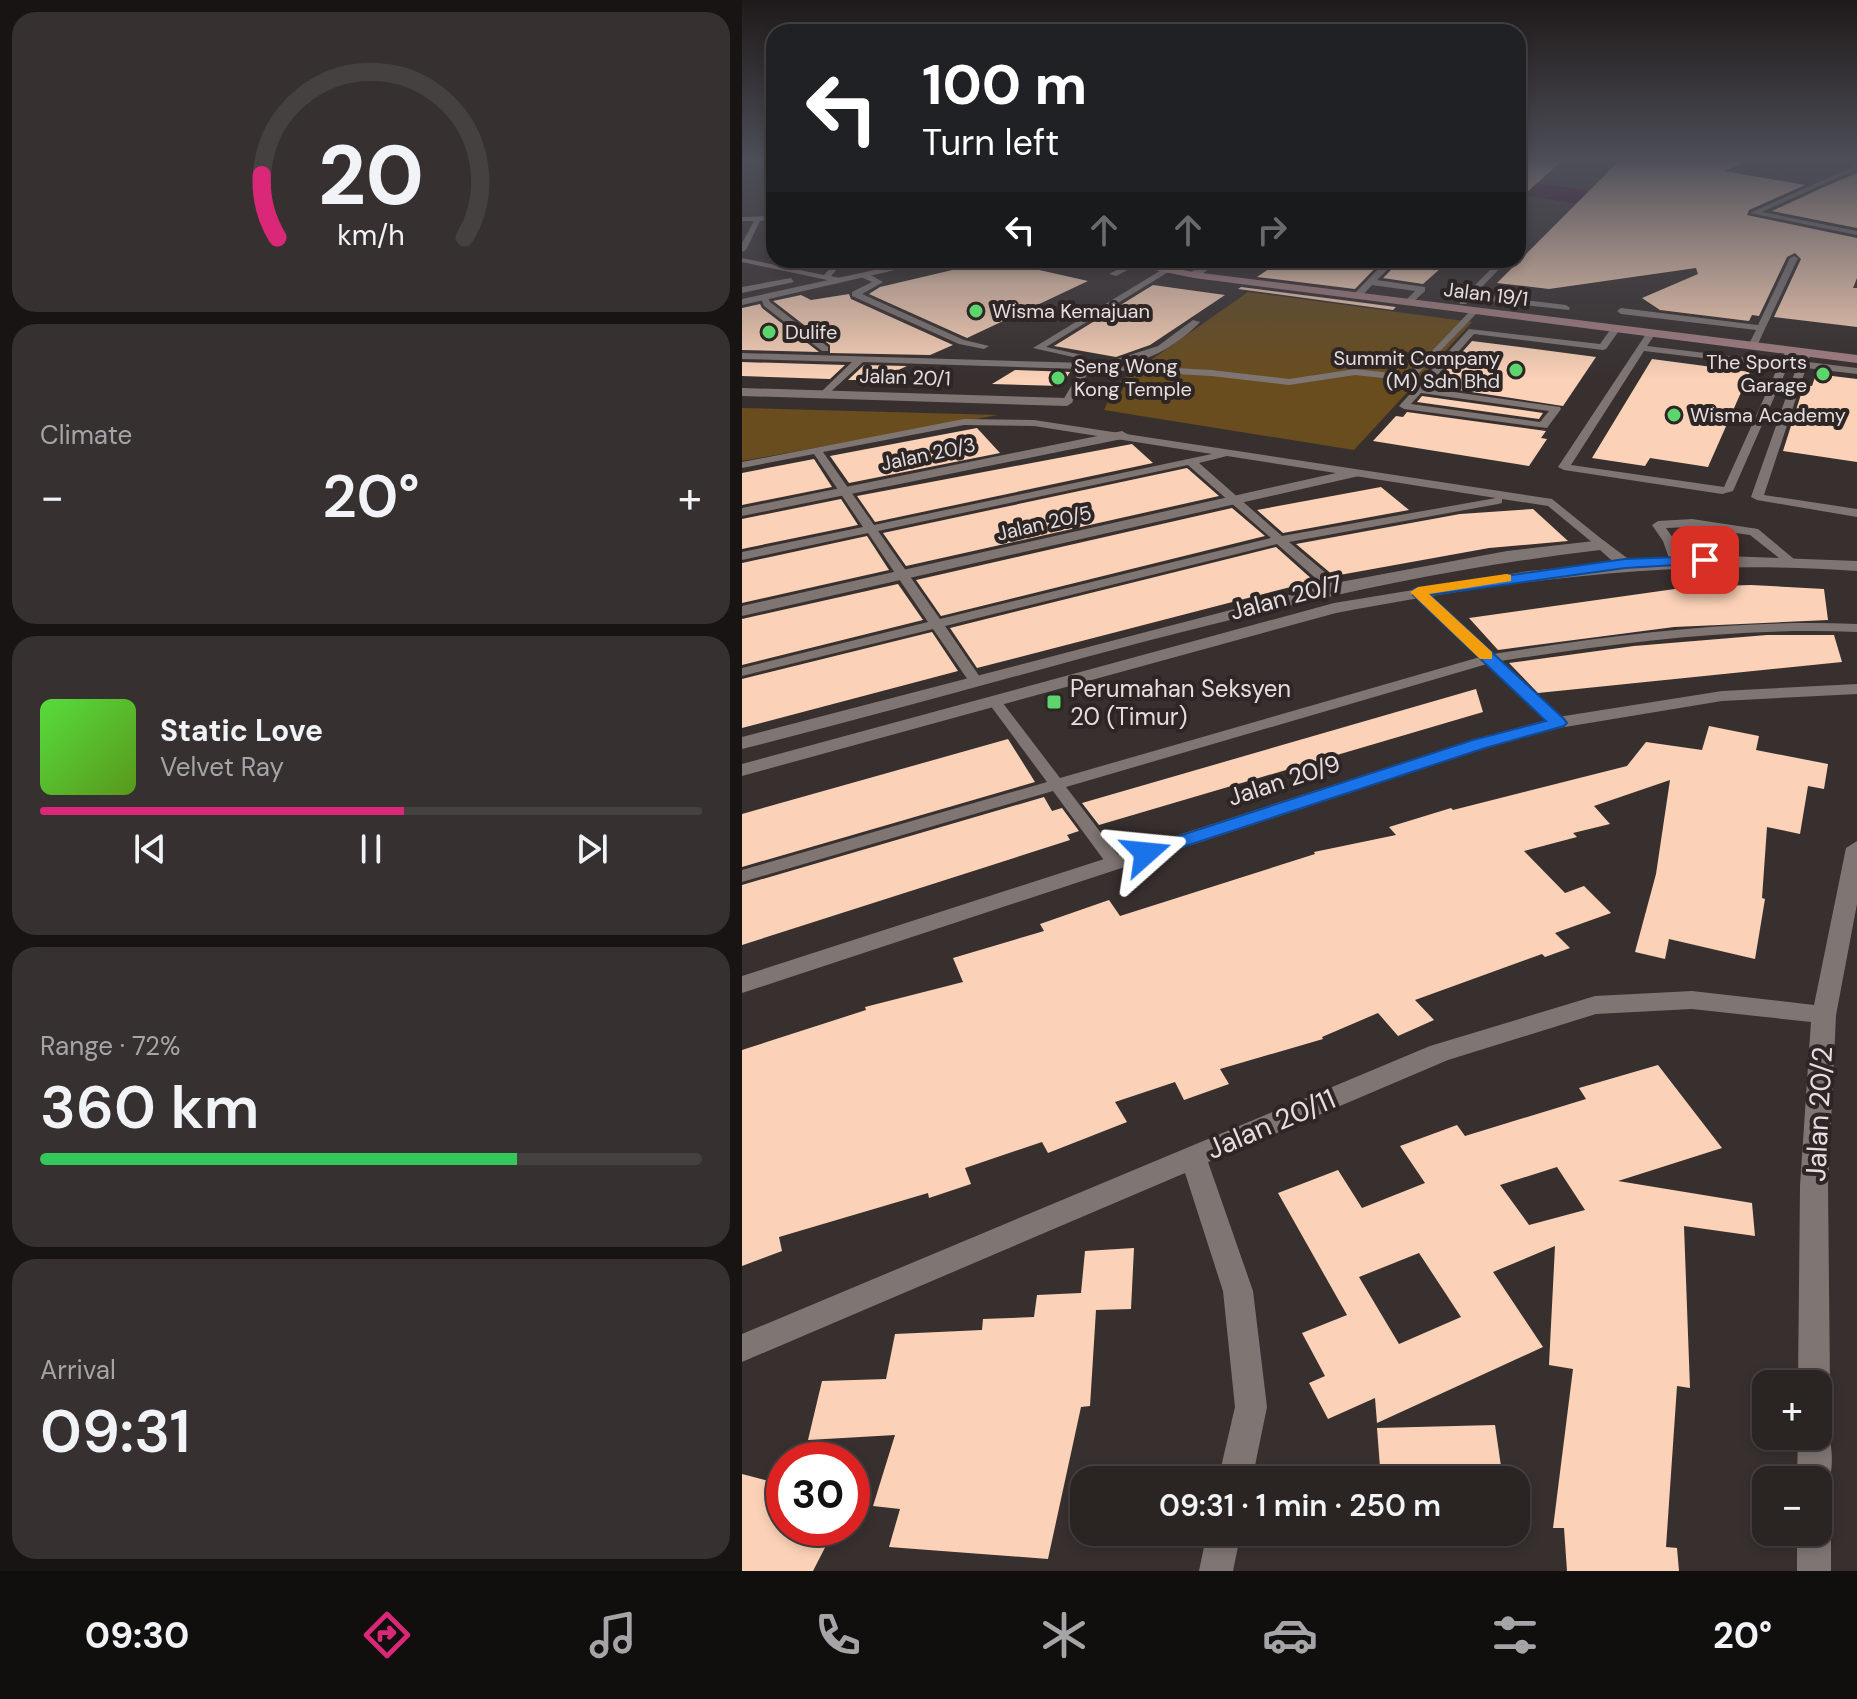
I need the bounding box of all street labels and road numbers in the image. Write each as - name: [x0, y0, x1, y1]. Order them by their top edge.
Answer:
- street label: Jalan 19/1: [1442, 276, 1530, 312]
- street label: Jalan 20/1: [859, 362, 951, 392]
- street label: Jalan 20/3: [878, 431, 978, 477]
- street label: Jalan 20/5: [994, 499, 1094, 547]
- street label: Jalan 20/7: [1226, 567, 1346, 627]
- street label: Jalan 20/9: [1224, 747, 1344, 813]
- street label: Jalan 20/2: [1797, 1045, 1841, 1183]
- street label: Jalan 20/11: [1201, 1080, 1341, 1168]

